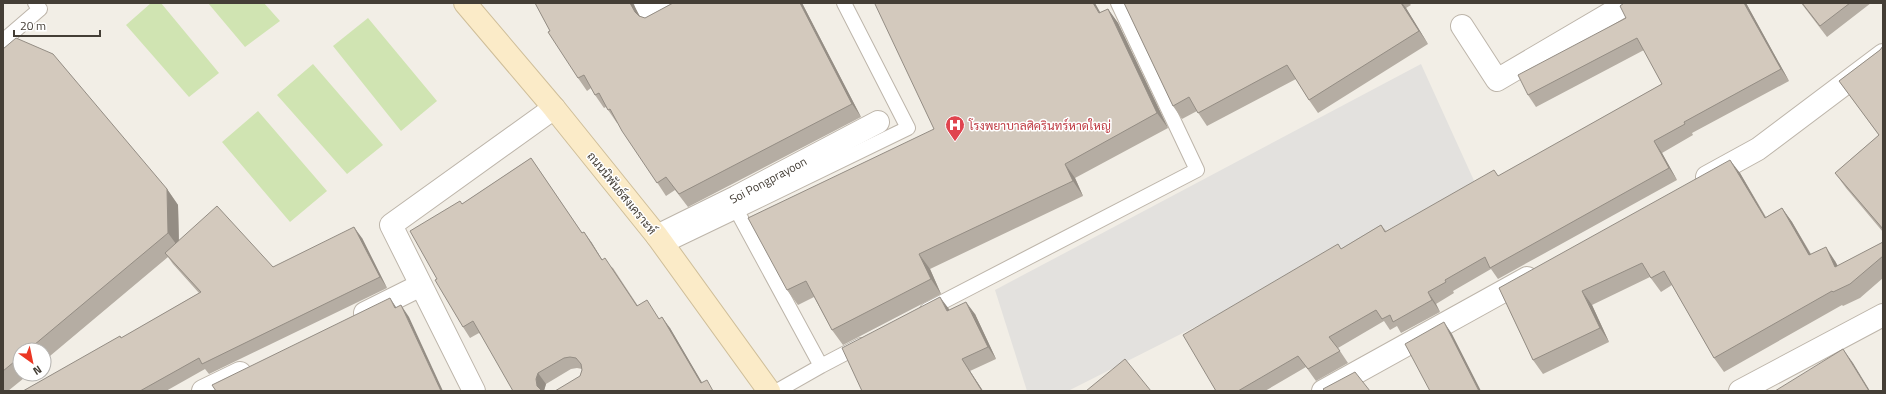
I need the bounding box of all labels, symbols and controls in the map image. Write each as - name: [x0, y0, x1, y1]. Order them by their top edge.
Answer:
- scale bar: [14, 12, 100, 38]
- text: 20 m: [20, 16, 46, 35]
- hospital icon: โรงพยาบาลศิครินทร์หาดใหญ่: [944, 114, 966, 142]
- place label: โรงพยาบาลศิครินทร์หาดใหญ่: [968, 116, 1111, 135]
- street label: ถนนนิพันธ์สงเคราะห์: [583, 147, 661, 239]
- street label: Soi Pongprayoon: [726, 152, 810, 208]
- north arrow: [12, 342, 52, 382]
- text: N: [30, 362, 45, 379]

